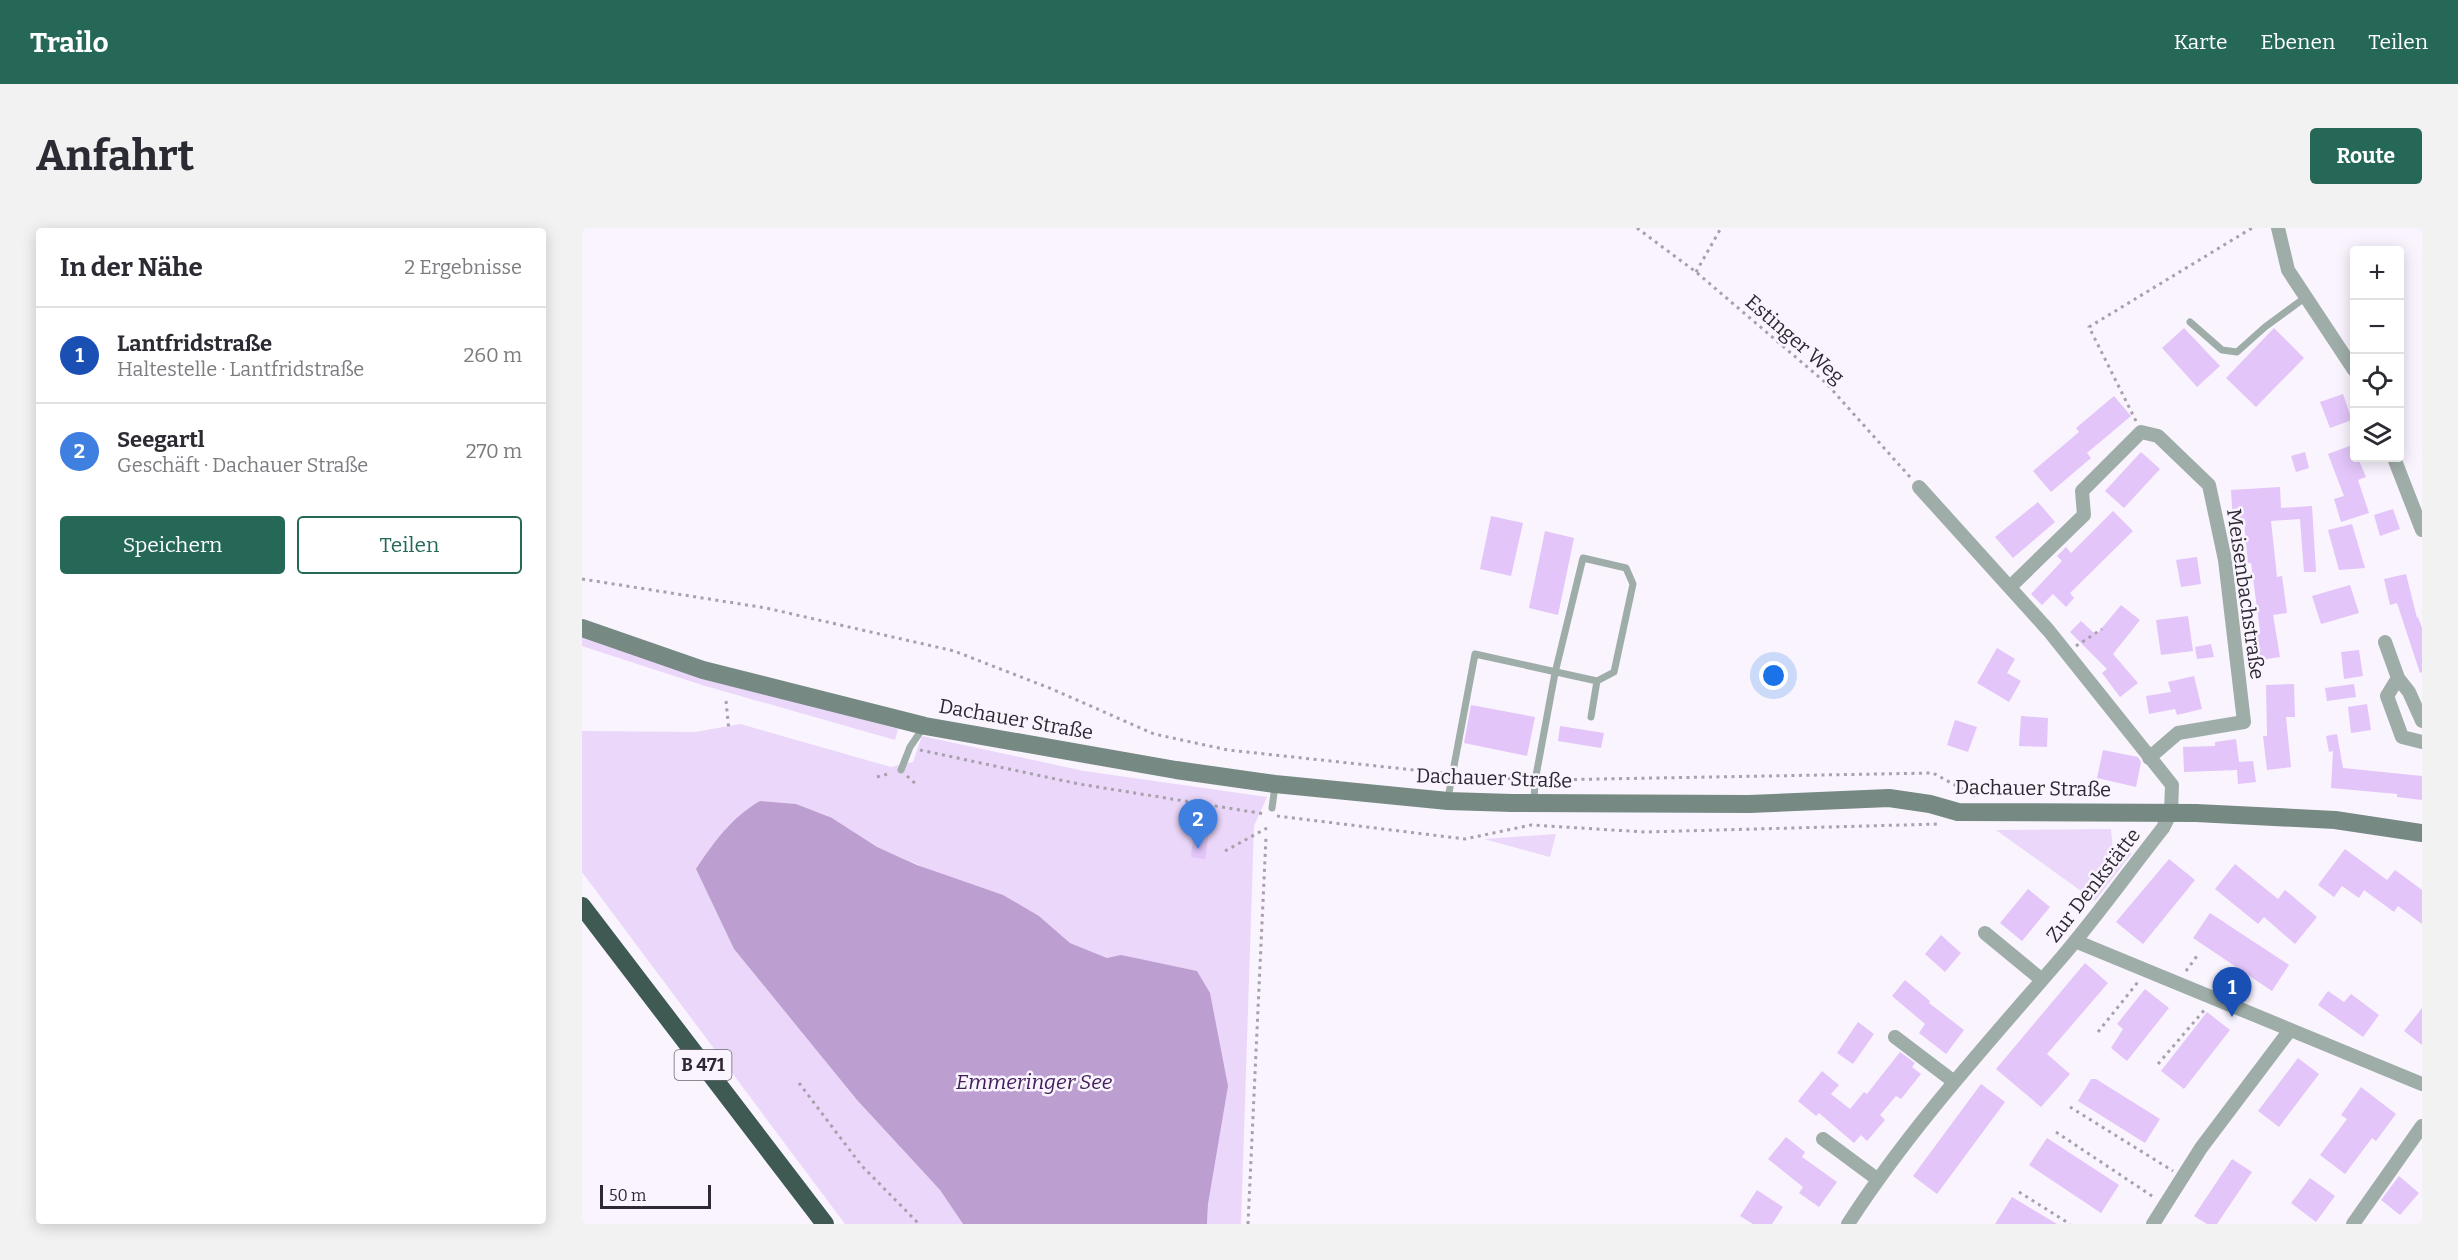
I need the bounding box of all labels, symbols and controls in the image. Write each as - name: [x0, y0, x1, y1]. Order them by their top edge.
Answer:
- text: Trailo: [30, 26, 109, 59]
- text: Karte: [2174, 29, 2227, 55]
- text: Ebenen: [2260, 29, 2335, 55]
- text: Teilen: [2368, 29, 2428, 55]
- button: Route: [2310, 128, 2422, 184]
- text: Anfahrt: [36, 131, 194, 181]
- map controls: [2350, 246, 2404, 462]
- button: +: [2350, 246, 2404, 300]
- text: In der Nähe: [60, 252, 203, 283]
- text: 2 Ergebnisse: [404, 255, 522, 279]
- street label: Estinger Weg: [1741, 289, 1849, 389]
- button: −: [2350, 300, 2404, 354]
- text: Lantfridstraße: [117, 330, 272, 357]
- text: 1: [75, 343, 84, 367]
- text: 260 m: [463, 343, 522, 367]
- button: locate: [2350, 354, 2404, 408]
- text: Haltestelle · Lantfridstraße: [117, 357, 364, 381]
- button: layers: [2350, 408, 2404, 462]
- text: Seegartl: [117, 426, 205, 453]
- text: 2: [74, 439, 85, 463]
- text: 270 m: [466, 439, 522, 463]
- text: Geschäft · Dachauer Straße: [117, 453, 368, 477]
- street label: Meisenbachstraße: [2222, 507, 2270, 681]
- button: Speichern: [60, 516, 285, 574]
- button: Teilen: [297, 516, 522, 574]
- your location: [1759, 661, 1788, 690]
- street label: Dachauer Straße: [937, 694, 1095, 744]
- street label: Dachauer Straße: [1416, 763, 1572, 793]
- street label: Dachauer Straße: [1955, 775, 2111, 801]
- pin: 2: [1178, 800, 1218, 849]
- street label: Zur Denkstätte: [2041, 823, 2145, 947]
- pin: 1: [2212, 968, 2252, 1017]
- road number: B 471: [674, 1050, 732, 1080]
- water label: Emmeringer See: [956, 1069, 1113, 1095]
- scale bar: [600, 1182, 711, 1210]
- text: 50 m: [609, 1186, 646, 1205]

